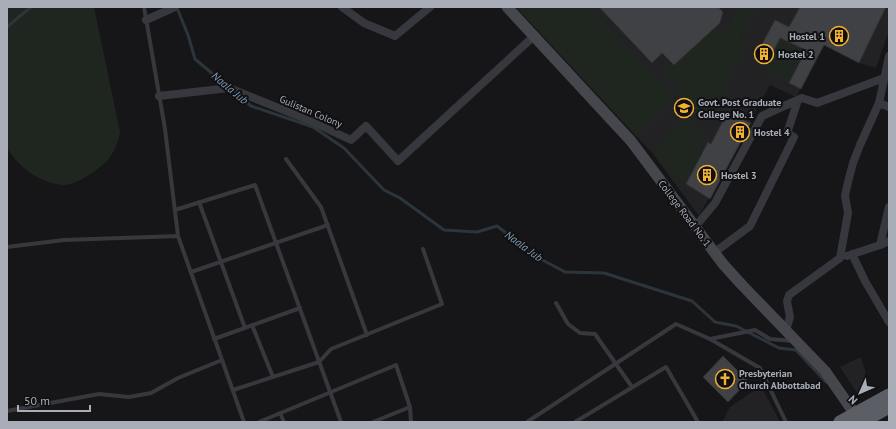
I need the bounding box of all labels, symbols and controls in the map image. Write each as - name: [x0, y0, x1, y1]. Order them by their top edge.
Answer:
- building icon: Hostel 1: [828, 25, 850, 47]
- place label: Hostel 1: [789, 30, 825, 43]
- building icon: Hostel 2: [753, 43, 775, 65]
- place label: Hostel 2: [778, 48, 814, 61]
- water label: Naala Jub: [209, 69, 251, 107]
- street label: Gulistan Colony: [277, 92, 344, 131]
- place label: Govt. Post Graduate College No. 1: [698, 96, 781, 121]
- school or university icon: Govt. Post Graduate College No. 1: [673, 97, 695, 119]
- building icon: Hostel 4: [729, 121, 751, 143]
- place label: Hostel 4: [754, 126, 790, 139]
- building icon: Hostel 3: [696, 164, 718, 186]
- place label: Hostel 3: [721, 169, 757, 182]
- street label: College Road No. 1: [655, 177, 714, 249]
- water label: Naala Jub: [502, 228, 546, 265]
- place label: Presbyterian Church Abbottabad: [739, 367, 821, 392]
- church icon: Presbyterian Church Abbottabad: [714, 368, 736, 390]
- north arrow: [840, 373, 880, 413]
- scale bar: [18, 387, 90, 413]
- text: 50 m: [24, 393, 50, 408]
- text: N: [845, 393, 860, 408]

